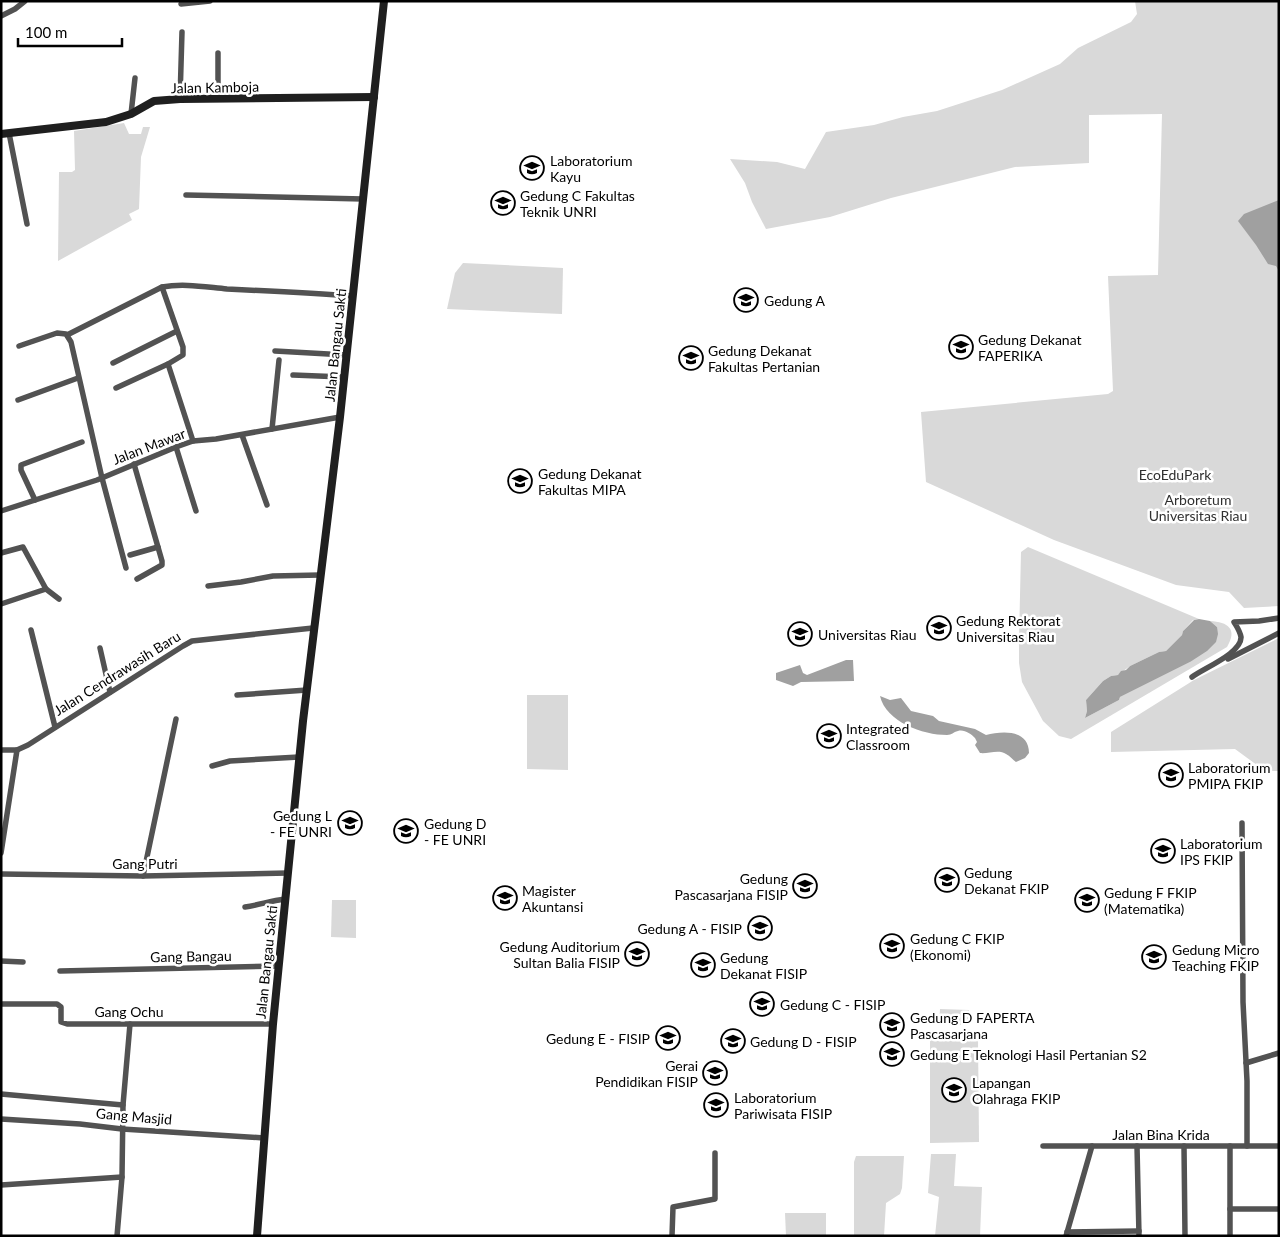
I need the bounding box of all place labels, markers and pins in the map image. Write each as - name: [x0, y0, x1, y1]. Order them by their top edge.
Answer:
- place label: Laboratorium Kayu: [550, 152, 632, 185]
- school or university icon: Laboratorium Kayu: [519, 155, 545, 181]
- place label: Gedung C Fakultas Teknik UNRI: [520, 187, 635, 220]
- school or university icon: Gedung C Fakultas Teknik UNRI: [490, 190, 516, 216]
- school or university icon: Gedung A: [733, 287, 759, 313]
- place label: Gedung A: [764, 292, 825, 309]
- place label: Gedung Dekanat FAPERIKA: [978, 331, 1082, 364]
- school or university icon: Gedung Dekanat FAPERIKA: [948, 334, 974, 360]
- place label: Gedung Dekanat Fakultas Pertanian: [708, 342, 820, 375]
- school or university icon: Gedung Dekanat Fakultas Pertanian: [678, 345, 704, 371]
- place label: Gedung Dekanat Fakultas MIPA: [538, 465, 642, 498]
- school or university icon: Gedung Dekanat Fakultas MIPA: [507, 468, 533, 494]
- place label: Gedung Rektorat Universitas Riau: [956, 612, 1060, 645]
- school or university icon: Gedung Rektorat Universitas Riau: [926, 615, 952, 641]
- school or university icon: Universitas Riau: [787, 621, 813, 647]
- place label: Universitas Riau: [818, 626, 917, 643]
- place label: Integrated Classroom: [846, 720, 910, 753]
- school or university icon: Integrated Classroom: [816, 723, 842, 749]
- place label: Laboratorium PMIPA FKIP: [1188, 759, 1270, 792]
- school or university icon: Laboratorium PMIPA FKIP: [1158, 762, 1184, 788]
- place label: Gedung L - FE UNRI: [270, 807, 332, 840]
- school or university icon: Gedung L - FE UNRI: [337, 810, 363, 836]
- place label: Gedung D - FE UNRI: [424, 815, 487, 848]
- school or university icon: Gedung D - FE UNRI: [393, 818, 419, 844]
- place label: Laboratorium IPS FKIP: [1180, 835, 1262, 868]
- school or university icon: Laboratorium IPS FKIP: [1150, 838, 1176, 864]
- place label: Gedung Dekanat FKIP: [964, 864, 1049, 897]
- school or university icon: Gedung Dekanat FKIP: [934, 867, 960, 893]
- place label: Gedung Pascasarjana FISIP: [675, 870, 788, 903]
- school or university icon: Gedung Pascasarjana FISIP: [792, 873, 818, 899]
- place label: Magister Akuntansi: [522, 882, 583, 915]
- place label: Gedung F FKIP (Matematika): [1104, 884, 1197, 917]
- school or university icon: Magister Akuntansi: [492, 885, 518, 911]
- school or university icon: Gedung F FKIP (Matematika): [1074, 887, 1100, 913]
- school or university icon: Gedung A - FISIP: [747, 915, 773, 941]
- place label: Gedung A - FISIP: [637, 920, 742, 937]
- place label: Gedung C FKIP (Ekonomi): [910, 930, 1004, 963]
- school or university icon: Gedung C FKIP (Ekonomi): [879, 933, 905, 959]
- place label: Gedung Auditorium Sultan Balia FISIP: [500, 938, 620, 971]
- school or university icon: Gedung Auditorium Sultan Balia FISIP: [624, 941, 650, 967]
- place label: Gedung Micro Teaching FKIP: [1172, 941, 1260, 974]
- school or university icon: Gedung Micro Teaching FKIP: [1141, 944, 1167, 970]
- place label: Gedung Dekanat FISIP: [720, 949, 807, 982]
- school or university icon: Gedung Dekanat FISIP: [690, 952, 716, 978]
- school or university icon: Gedung C - FISIP: [749, 991, 775, 1017]
- place label: Gedung C - FISIP: [780, 996, 885, 1013]
- place label: Gedung D FAPERTA Pascasarjana: [910, 1009, 1035, 1042]
- school or university icon: Gedung D FAPERTA Pascasarjana: [879, 1012, 905, 1038]
- school or university icon: Gedung E - FISIP: [655, 1025, 681, 1051]
- school or university icon: Gedung D - FISIP: [720, 1028, 746, 1054]
- place label: Gedung E - FISIP: [546, 1030, 650, 1047]
- place label: Gedung D - FISIP: [750, 1033, 857, 1050]
- school or university icon: Gedung E Teknologi Hasil Pertanian S2: [879, 1041, 905, 1067]
- place label: Gedung E Teknologi Hasil Pertanian S2: [910, 1046, 1147, 1063]
- place label: Gerai Pendidikan FISIP: [595, 1057, 698, 1090]
- school or university icon: Gerai Pendidikan FISIP: [702, 1060, 728, 1086]
- place label: Lapangan Olahraga FKIP: [972, 1074, 1060, 1107]
- school or university icon: Lapangan Olahraga FKIP: [941, 1077, 967, 1103]
- place label: Laboratorium Pariwisata FISIP: [734, 1089, 832, 1122]
- school or university icon: Laboratorium Pariwisata FISIP: [703, 1092, 729, 1118]

